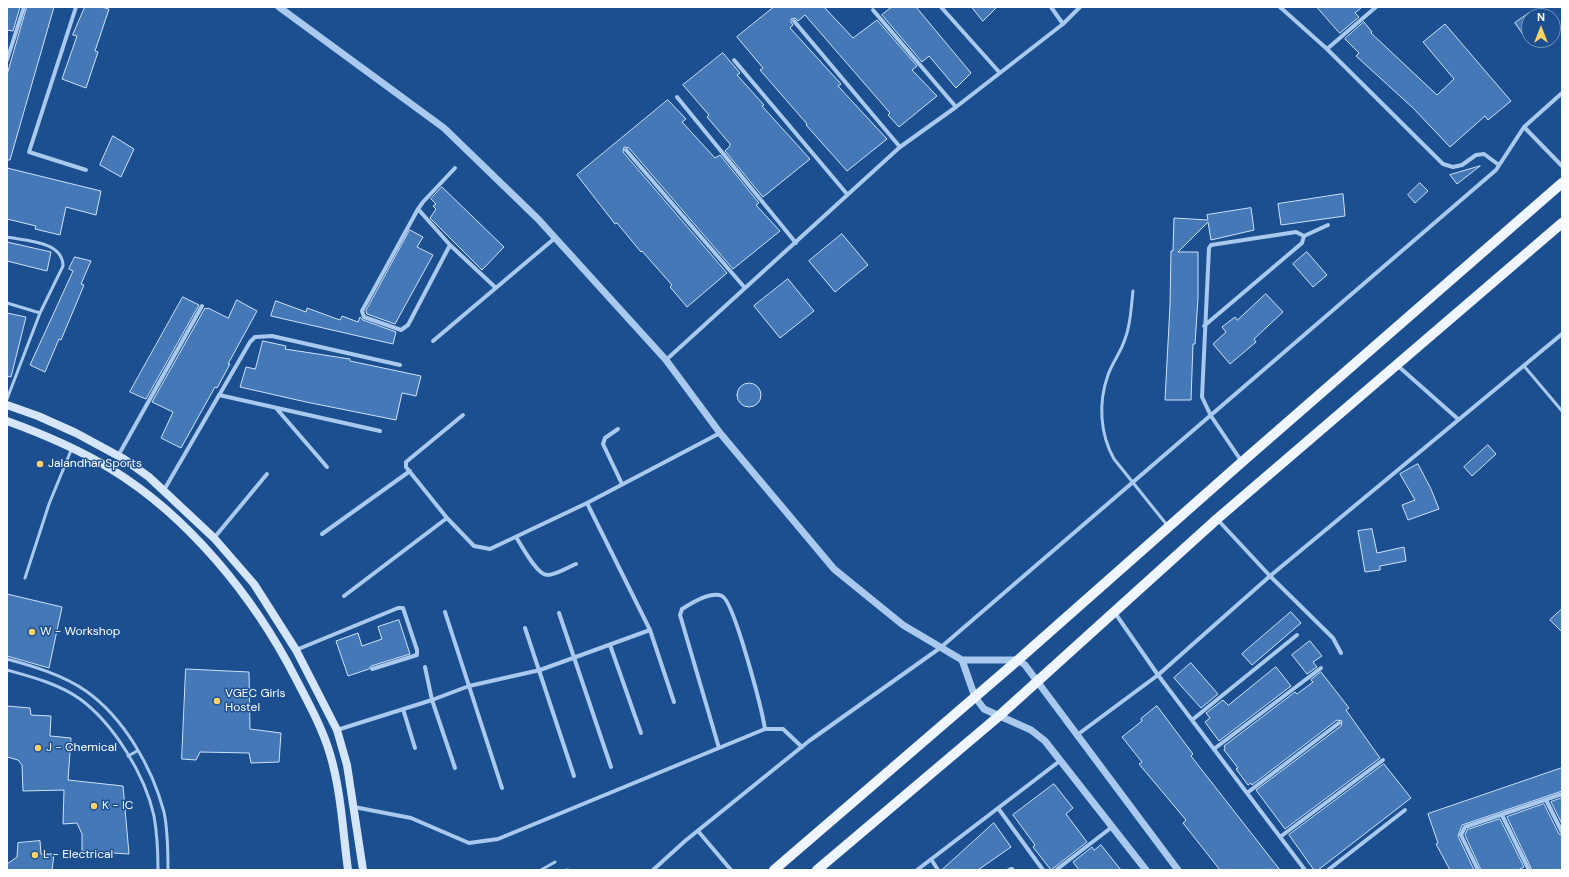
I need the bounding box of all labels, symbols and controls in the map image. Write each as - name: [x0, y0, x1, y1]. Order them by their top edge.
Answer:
- north arrow: [1521, 8, 1561, 48]
- text: N: [1537, 10, 1545, 24]
- place label: Jalandhar Sports: [48, 457, 142, 471]
- marker: Jalandhar Sports: [35, 459, 45, 469]
- place label: W - Workshop: [40, 625, 120, 639]
- marker: W - Workshop: [27, 627, 37, 637]
- place label: VGEC Girls Hostel: [225, 687, 285, 715]
- marker: VGEC Girls Hostel: [212, 696, 222, 706]
- place label: J - Chemical: [46, 741, 117, 755]
- marker: J - Chemical: [33, 743, 43, 753]
- place label: K - IC: [102, 799, 133, 813]
- marker: K - IC: [89, 801, 99, 811]
- place label: L - Electrical: [43, 848, 113, 862]
- marker: L - Electrical: [30, 850, 40, 860]

